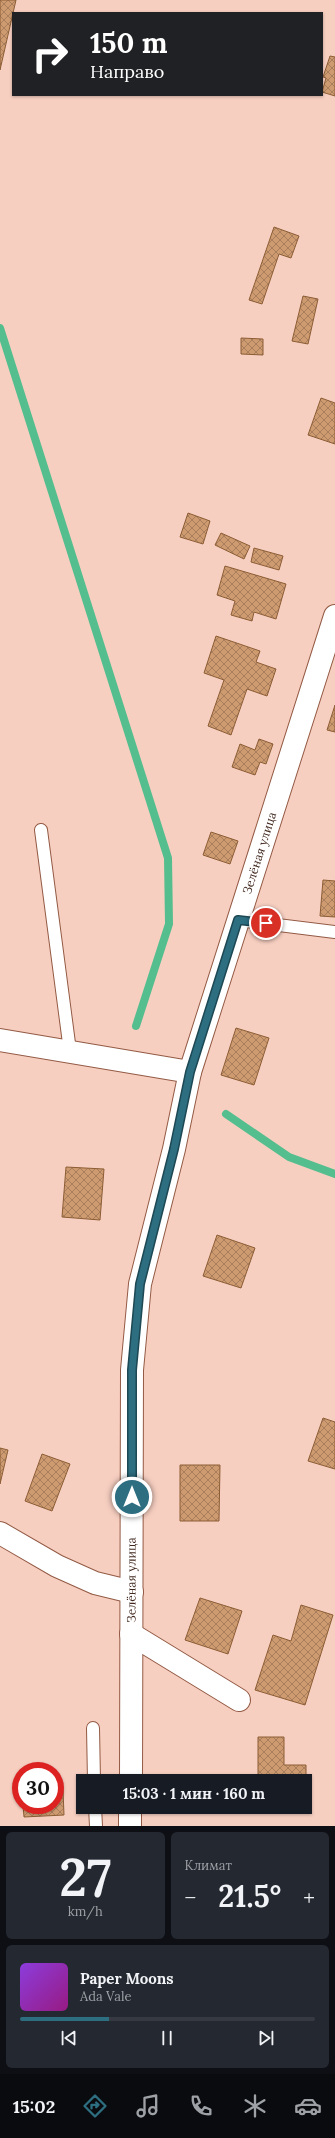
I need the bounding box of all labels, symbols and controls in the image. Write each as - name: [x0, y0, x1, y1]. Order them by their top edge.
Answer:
- text: 150 m: [90, 25, 167, 61]
- icon: right: [24, 28, 76, 80]
- text: Направо: [90, 60, 164, 83]
- street label: Зелёная улица: [239, 810, 279, 896]
- pin: [249, 906, 283, 940]
- icon: arrive: [255, 912, 277, 934]
- position arrow: [111, 1476, 153, 1518]
- street label: Зелёная улица: [123, 1537, 139, 1623]
- speed limit sign: 30: [12, 1762, 64, 1814]
- text: 15:03 · 1 мин · 160 m: [123, 1784, 265, 1803]
- text: 27: [59, 1844, 111, 1910]
- text: Климат: [185, 1857, 232, 1874]
- text: 21.5°: [218, 1877, 281, 1915]
- text: −: [185, 1883, 196, 1911]
- text: +: [303, 1883, 315, 1911]
- text: km/h: [68, 1903, 103, 1920]
- text: Paper Moons: [80, 1969, 174, 1988]
- text: Ada Vale: [80, 1988, 132, 2005]
- icon: previous: [58, 2027, 80, 2049]
- icon: pause: [156, 2027, 178, 2049]
- icon: next: [255, 2027, 277, 2049]
- icon: directions: [81, 2092, 109, 2120]
- icon: music: [134, 2092, 162, 2120]
- icon: phone: [187, 2092, 215, 2120]
- icon: climate: [241, 2092, 269, 2120]
- icon: car: [294, 2092, 322, 2120]
- text: 15:02: [13, 2095, 55, 2118]

